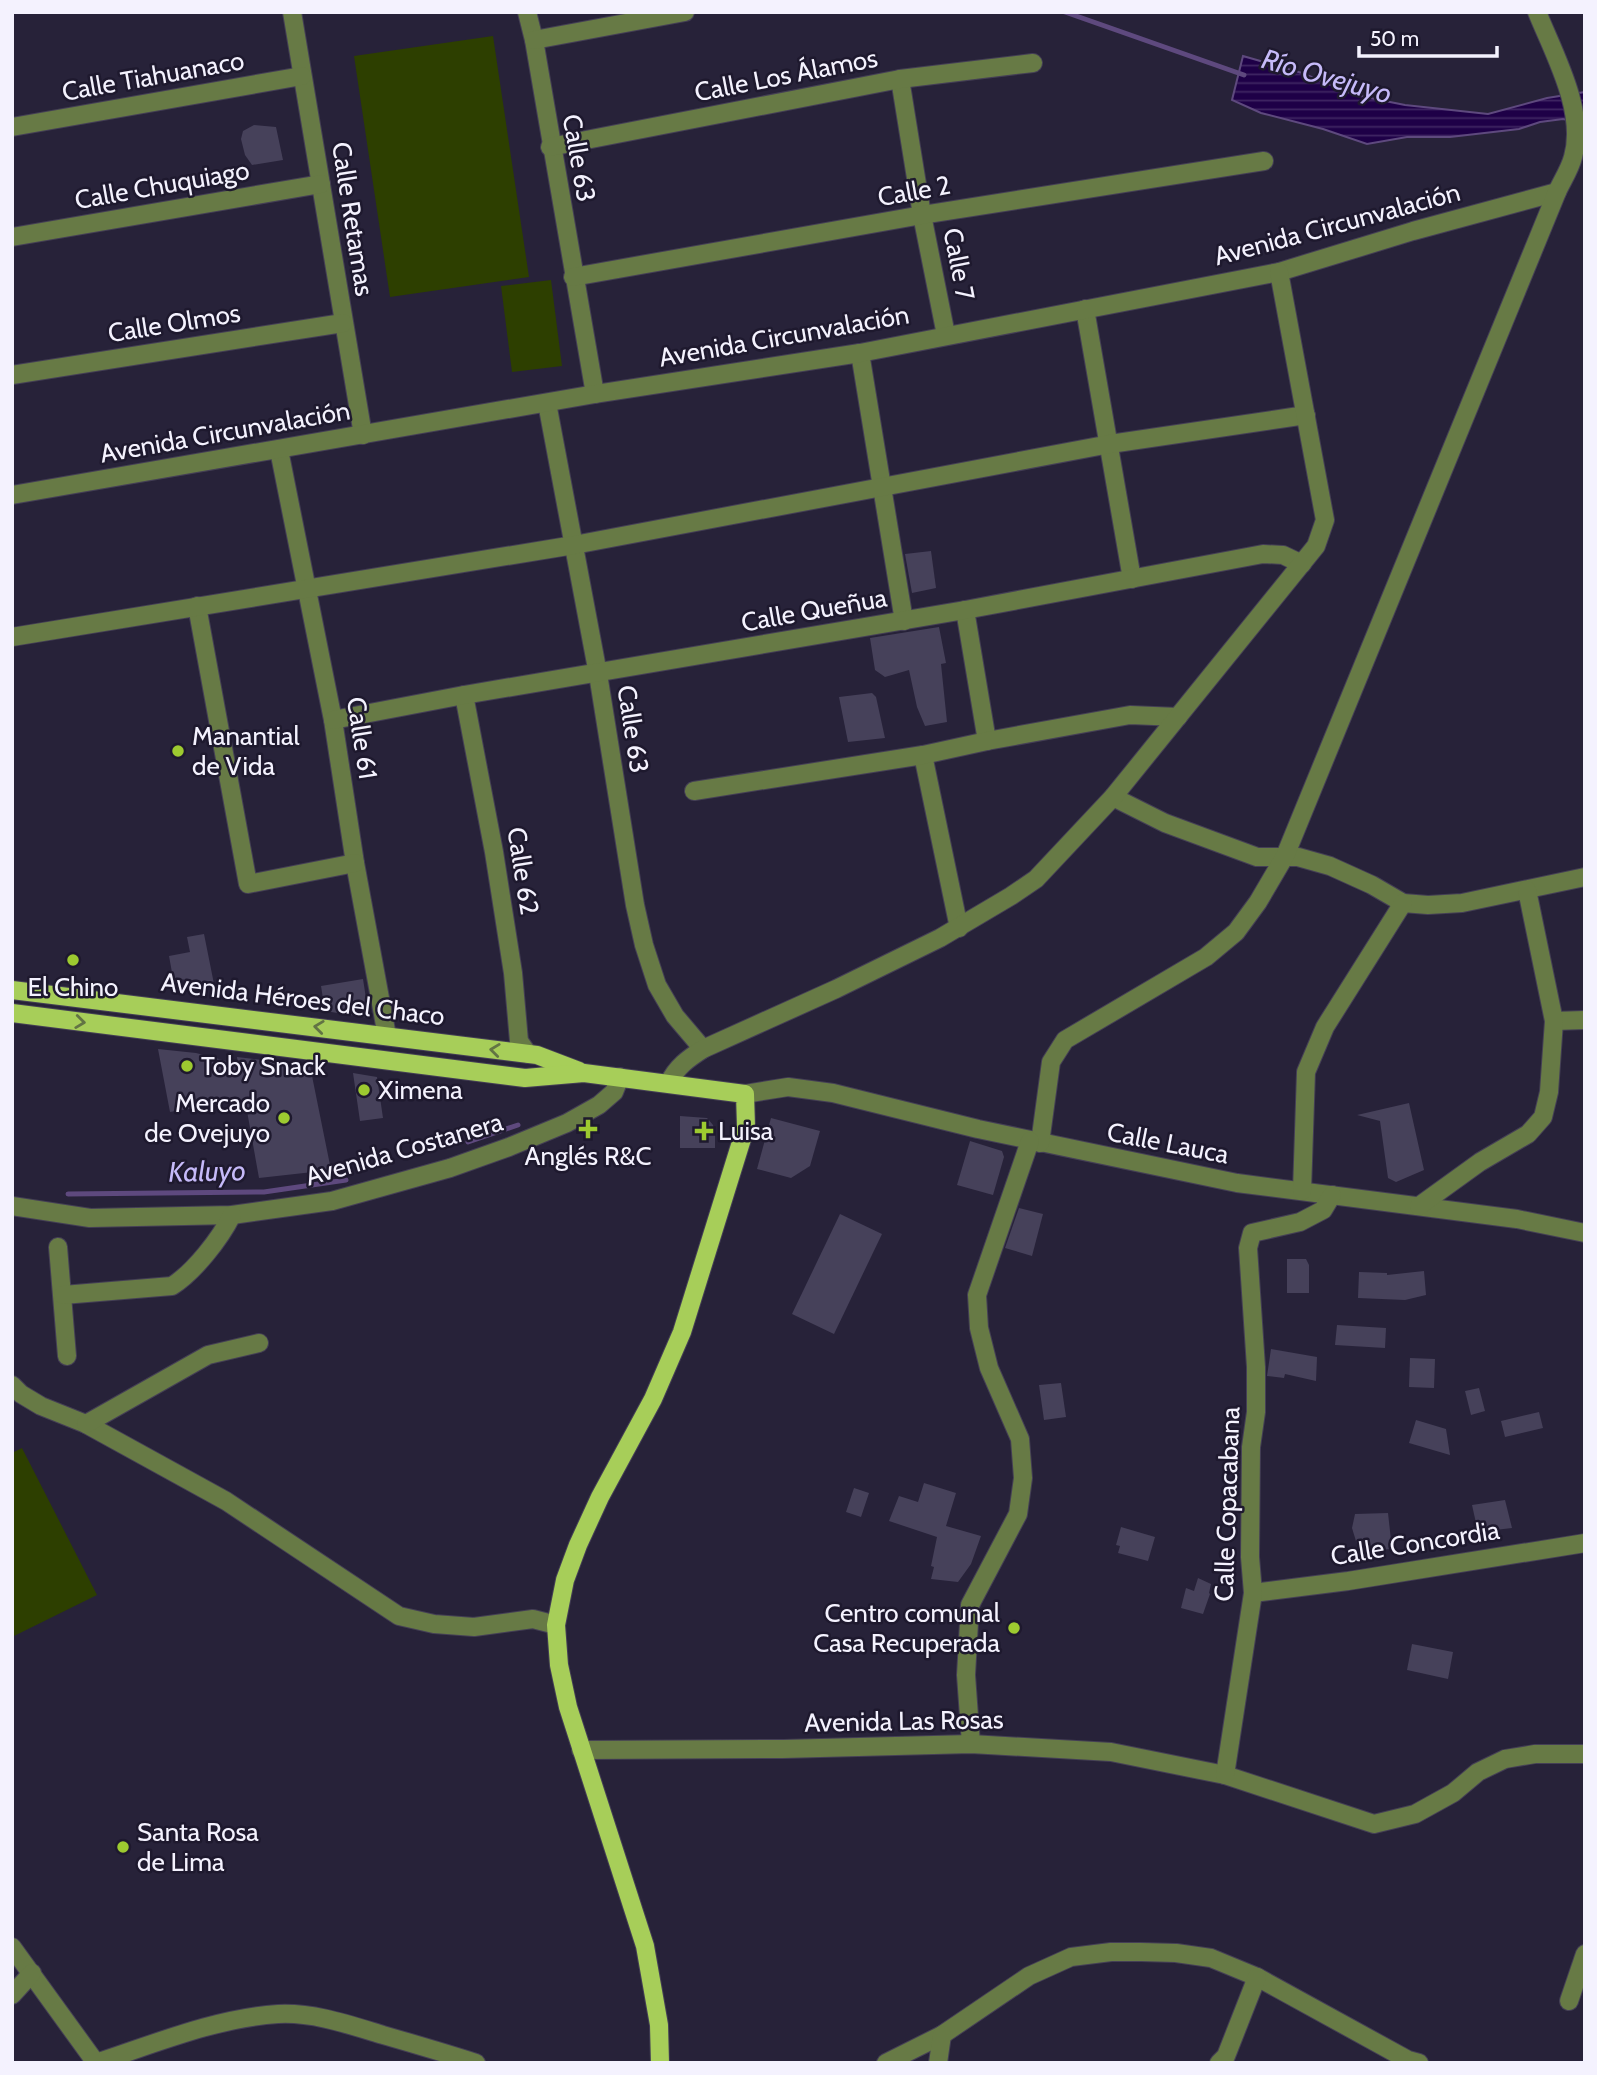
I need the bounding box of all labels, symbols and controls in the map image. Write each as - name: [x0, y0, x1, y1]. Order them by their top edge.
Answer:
- scale bar: [1359, 14, 1497, 58]
- text: 50 m: [1370, 26, 1419, 51]
- water label: Río Ovejuyo: [1258, 41, 1396, 111]
- street label: Calle Los Álamos: [692, 42, 880, 108]
- street label: Calle Tiahuanaco: [59, 44, 247, 108]
- street label: Calle 63: [556, 112, 602, 204]
- street label: Calle Retamas: [325, 140, 381, 299]
- street label: Calle Chuquiago: [72, 154, 252, 216]
- street label: Calle 2: [875, 169, 953, 213]
- street label: Avenida Circunvalación: [1210, 176, 1464, 272]
- street label: Calle 7: [936, 225, 982, 303]
- street label: Calle Olmos: [105, 297, 243, 349]
- street label: Avenida Circunvalación: [656, 298, 912, 374]
- street label: Avenida Circunvalación: [97, 394, 353, 470]
- street label: Calle Queñua: [739, 581, 890, 639]
- street label: Calle 63: [610, 683, 656, 775]
- street label: Calle 61: [340, 695, 384, 781]
- place label: Manantial de Vida: [192, 720, 300, 782]
- marker: Manantial de Vida: [170, 743, 186, 759]
- street label: Calle 62: [500, 825, 546, 917]
- marker: El Chino: [65, 952, 81, 968]
- street label: Avenida Héroes del Chaco: [159, 966, 447, 1032]
- place label: El Chino: [28, 971, 118, 1003]
- one-way arrow: [74, 1014, 86, 1029]
- one-way arrow: [313, 1020, 325, 1035]
- one-way arrow: [489, 1042, 501, 1057]
- place label: Toby Snack: [201, 1050, 326, 1082]
- marker: Toby Snack: [179, 1058, 195, 1074]
- place label: Ximena: [378, 1074, 463, 1106]
- marker: Ximena: [356, 1082, 372, 1098]
- place label: Mercado de Ovejuyo: [144, 1087, 270, 1149]
- street label: Avenida Costanera: [301, 1105, 507, 1193]
- marker: Mercado de Ovejuyo: [276, 1110, 292, 1126]
- place label: Luisa: [718, 1115, 774, 1147]
- street label: Calle Lauca: [1104, 1116, 1232, 1171]
- marker: Anglés R&C: [580, 1121, 596, 1137]
- marker: Luisa: [696, 1123, 712, 1139]
- place label: Anglés R&C: [524, 1140, 652, 1172]
- water label: Kaluyo: [168, 1153, 246, 1189]
- street label: Calle Copacabana: [1208, 1406, 1246, 1602]
- street label: Calle Concordia: [1328, 1514, 1502, 1572]
- place label: Centro comunal Casa Recuperada: [813, 1597, 1001, 1659]
- marker: Centro comunal Casa Recuperada: [1006, 1620, 1022, 1636]
- street label: Avenida Las Rosas: [804, 1703, 1004, 1739]
- place label: Santa Rosa de Lima: [137, 1816, 259, 1878]
- marker: Santa Rosa de Lima: [115, 1839, 131, 1855]

